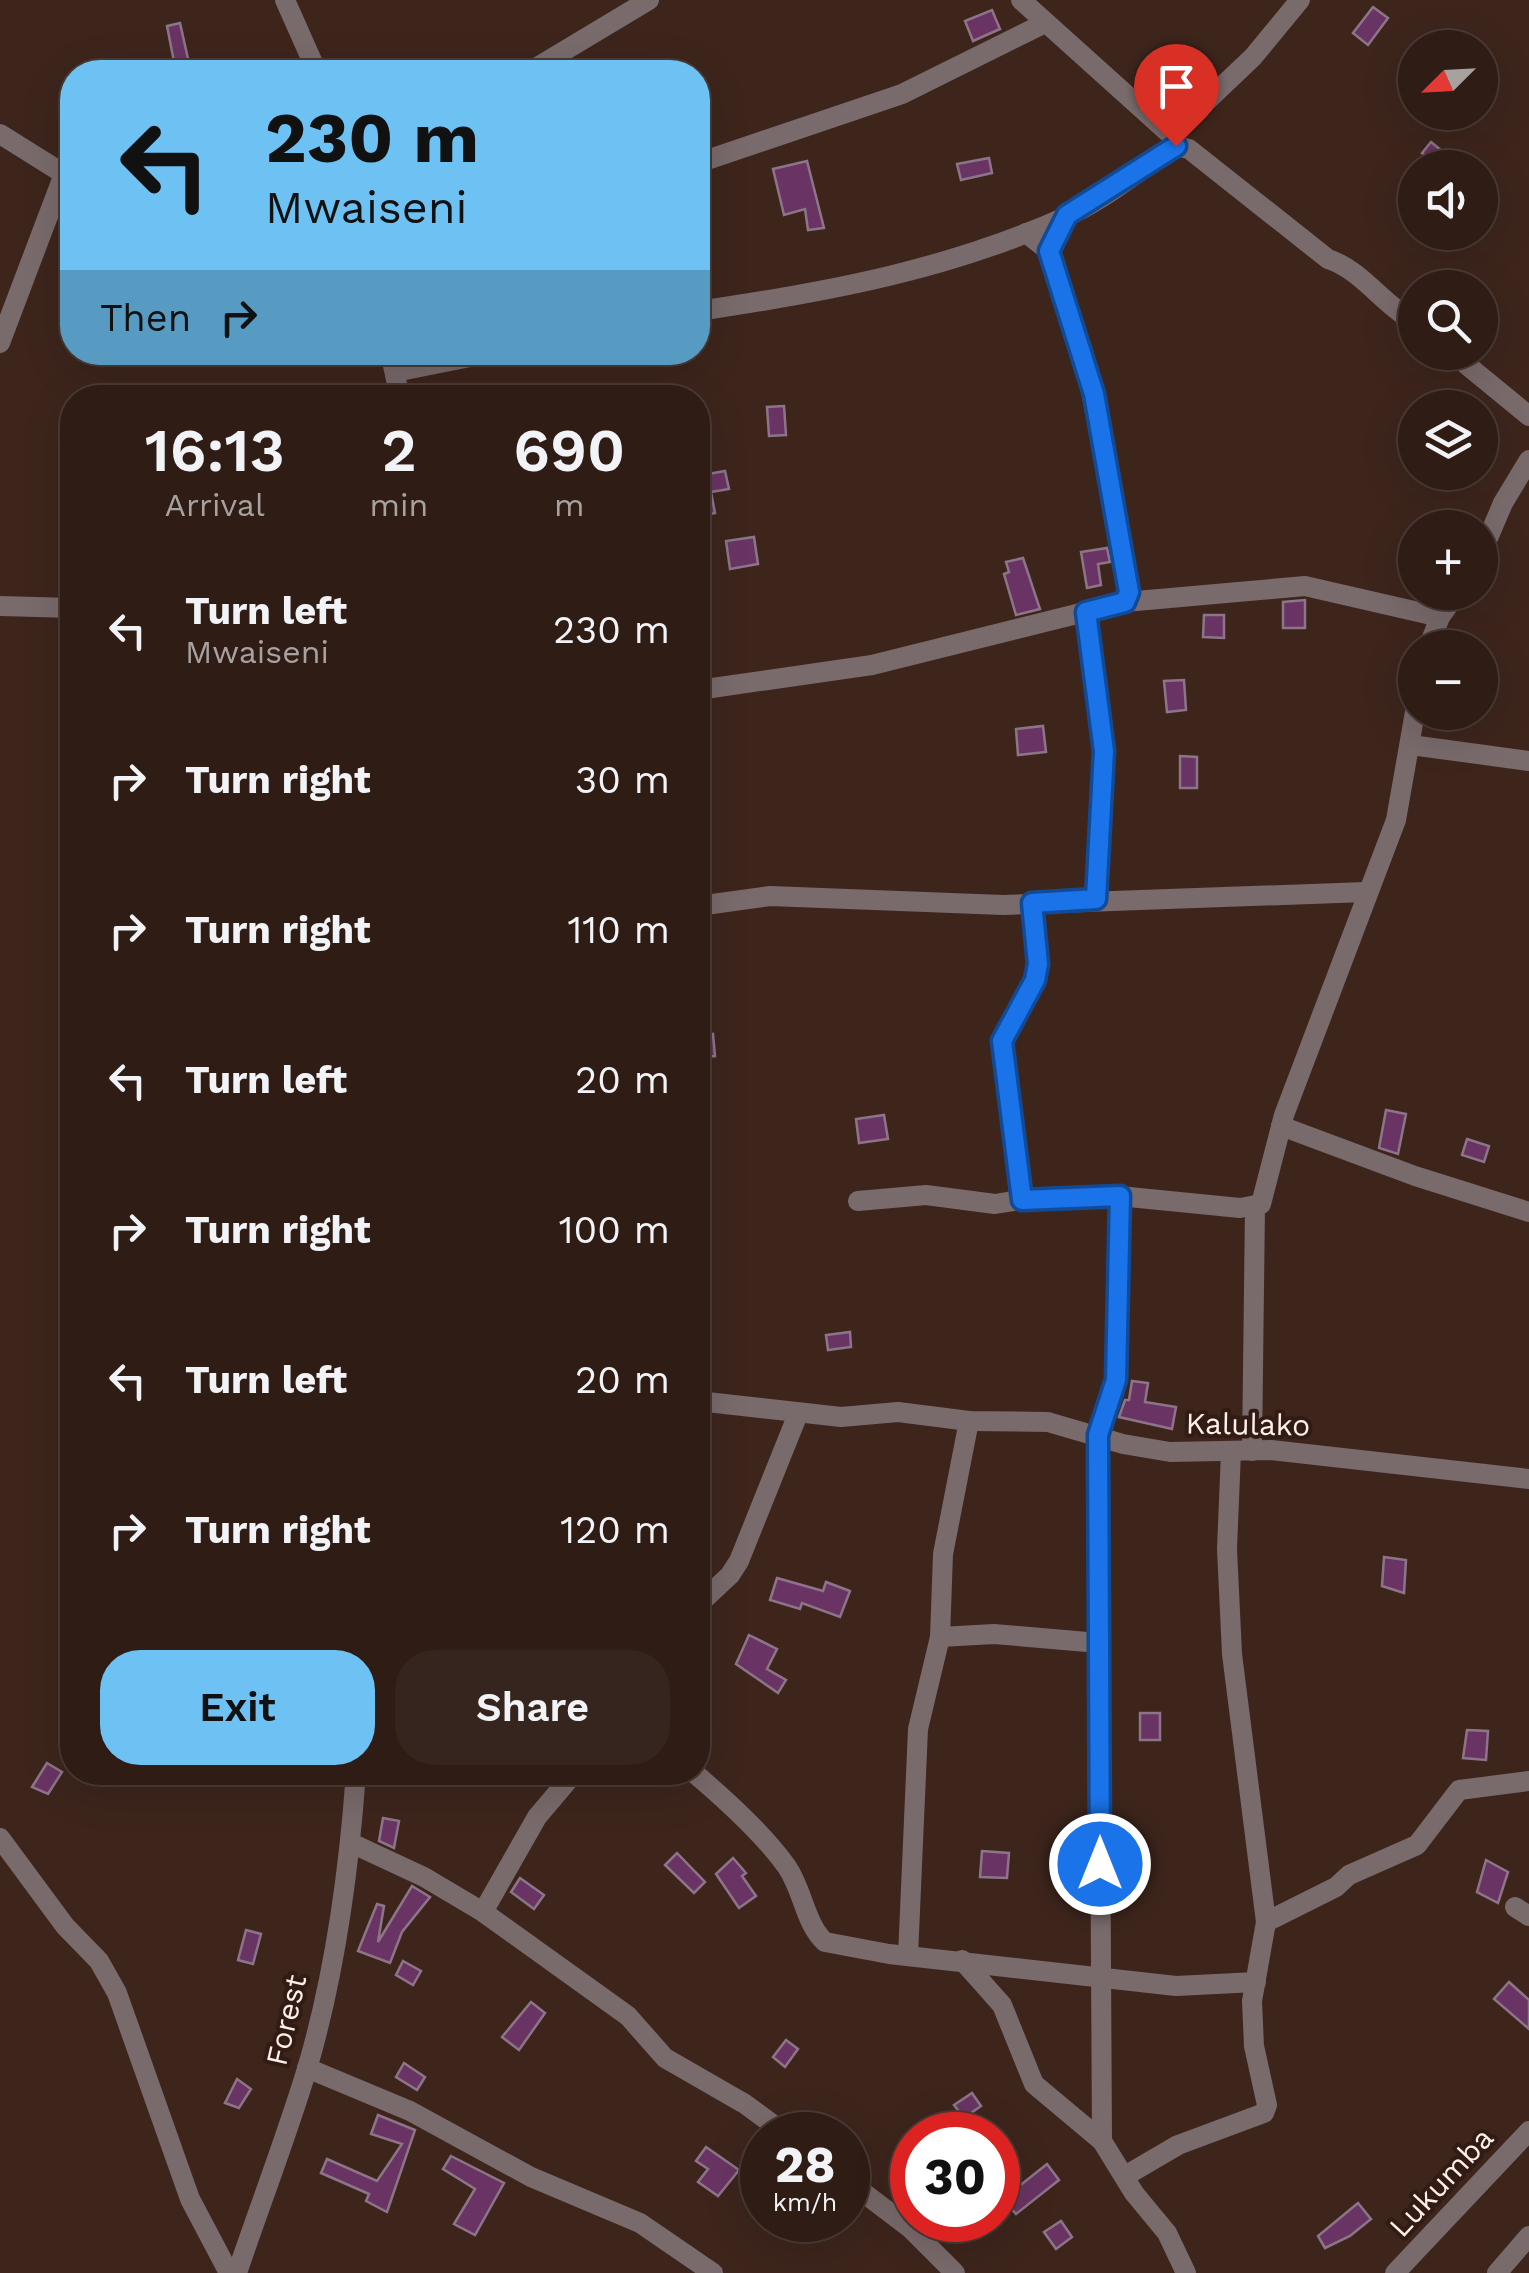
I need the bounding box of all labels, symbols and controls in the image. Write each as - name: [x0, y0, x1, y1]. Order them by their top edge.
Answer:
- north arrow: [1398, 30, 1498, 130]
- map controls: [1398, 30, 1498, 730]
- pin: [1134, 44, 1219, 147]
- icon: arrive: [1149, 59, 1204, 114]
- text: 230 m: [265, 97, 479, 179]
- icon: left: [100, 100, 230, 230]
- button: sound: [1398, 150, 1498, 250]
- text: Mwaiseni: [265, 181, 468, 234]
- button: search: [1398, 270, 1498, 370]
- icon: right: [211, 290, 266, 345]
- text: Then: [100, 296, 191, 340]
- button: layers: [1398, 390, 1498, 490]
- text: 16:13: [145, 415, 285, 486]
- text: 2: [381, 415, 417, 486]
- text: 690: [513, 415, 625, 486]
- text: Arrival: [165, 486, 265, 524]
- text: min: [370, 486, 428, 524]
- text: m: [554, 486, 584, 524]
- button: +: [1398, 510, 1498, 610]
- text: Turn left: [185, 589, 347, 633]
- icon: left: [100, 603, 155, 658]
- text: 230 m: [553, 608, 670, 652]
- button: −: [1398, 630, 1498, 730]
- text: Mwaiseni: [185, 633, 329, 671]
- icon: right: [100, 753, 155, 808]
- text: Turn right: [185, 758, 371, 802]
- text: 30 m: [575, 758, 670, 802]
- icon: right: [100, 903, 155, 958]
- text: Turn right: [185, 908, 371, 952]
- text: 110 m: [568, 908, 670, 952]
- icon: left: [100, 1053, 155, 1108]
- text: Turn left: [185, 1058, 347, 1102]
- text: 20 m: [575, 1058, 670, 1102]
- icon: right: [100, 1203, 155, 1258]
- text: Turn right: [185, 1208, 371, 1252]
- text: 100 m: [559, 1208, 670, 1252]
- icon: left: [100, 1353, 155, 1408]
- text: Turn left: [185, 1358, 347, 1402]
- text: 20 m: [575, 1358, 670, 1402]
- street label: Kalulako: [1185, 1405, 1311, 1443]
- icon: right: [100, 1503, 155, 1558]
- text: Turn right: [185, 1508, 371, 1552]
- text: 120 m: [560, 1508, 670, 1552]
- button: Exit: [100, 1650, 375, 1765]
- button: Share: [395, 1650, 670, 1765]
- position arrow: [1048, 1812, 1152, 1916]
- street label: Forest: [259, 1971, 314, 2069]
- speed limit sign: 30: [890, 2112, 1020, 2242]
- street label: Lukumba: [1382, 2120, 1500, 2244]
- text: 28: [774, 2135, 836, 2194]
- text: km/h: [773, 2188, 837, 2217]

